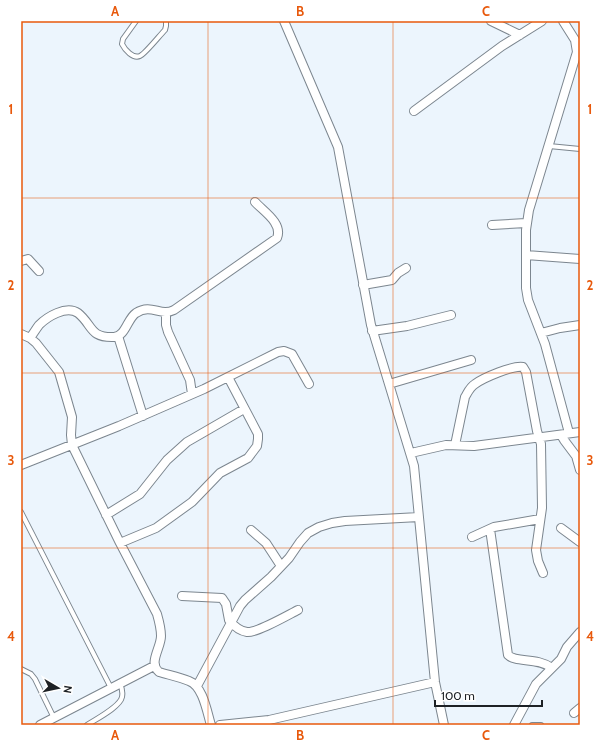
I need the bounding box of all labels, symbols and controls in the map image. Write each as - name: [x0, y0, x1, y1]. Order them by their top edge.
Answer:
- text: A: [111, 3, 120, 19]
- text: B: [296, 3, 304, 19]
- text: C: [482, 3, 490, 19]
- text: 1: [9, 101, 13, 117]
- text: 1: [588, 101, 592, 117]
- text: 2: [8, 277, 15, 293]
- text: 2: [587, 277, 594, 293]
- text: 3: [7, 452, 15, 468]
- text: 3: [586, 452, 594, 468]
- text: 4: [7, 628, 15, 644]
- text: 4: [586, 628, 594, 644]
- north arrow: [38, 668, 78, 708]
- scale bar: [435, 682, 542, 708]
- text: N: [60, 685, 75, 695]
- text: 100 m: [441, 688, 475, 703]
- text: A: [111, 727, 120, 743]
- text: B: [296, 727, 304, 743]
- text: C: [482, 727, 490, 743]

